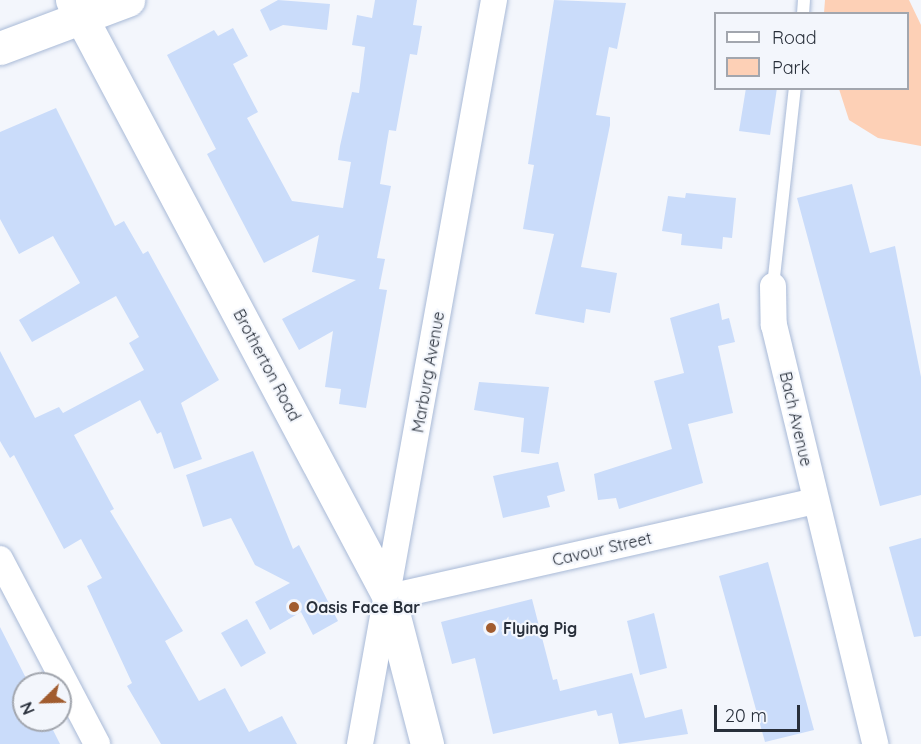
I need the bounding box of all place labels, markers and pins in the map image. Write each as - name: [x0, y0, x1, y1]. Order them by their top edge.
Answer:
- place label: Oasis Face Bar: [306, 597, 420, 617]
- marker: Oasis Face Bar: [287, 600, 301, 614]
- place label: Flying Pig: [503, 618, 577, 638]
- marker: Flying Pig: [484, 621, 498, 635]

